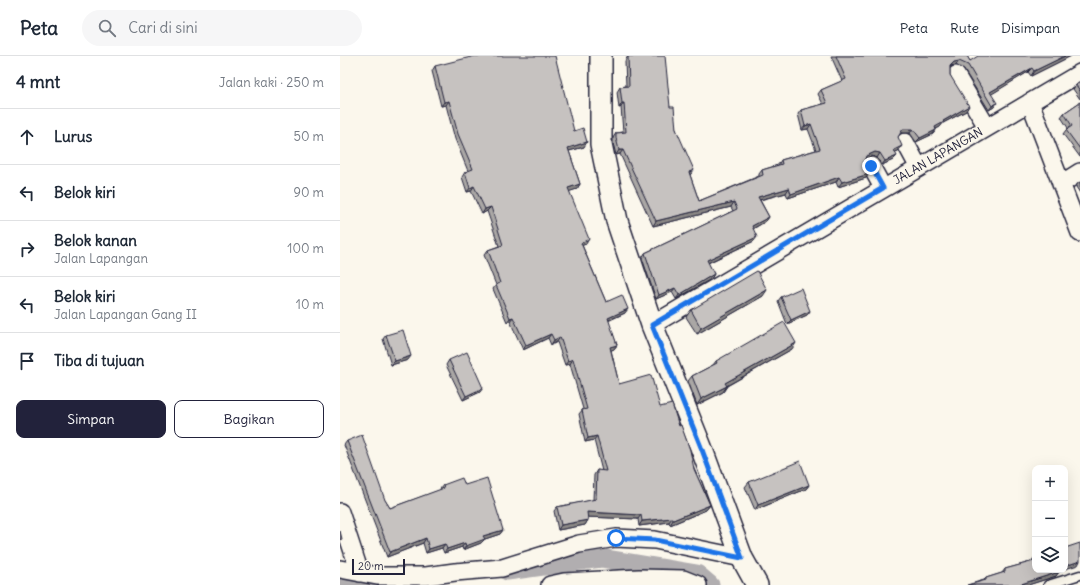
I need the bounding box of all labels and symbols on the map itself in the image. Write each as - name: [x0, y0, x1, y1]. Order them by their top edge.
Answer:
- street label: JALAN LAPANGAN: [890, 124, 985, 187]
- route end: [862, 157, 880, 175]
- route start: [607, 529, 625, 547]
- scale bar: [352, 557, 405, 576]

